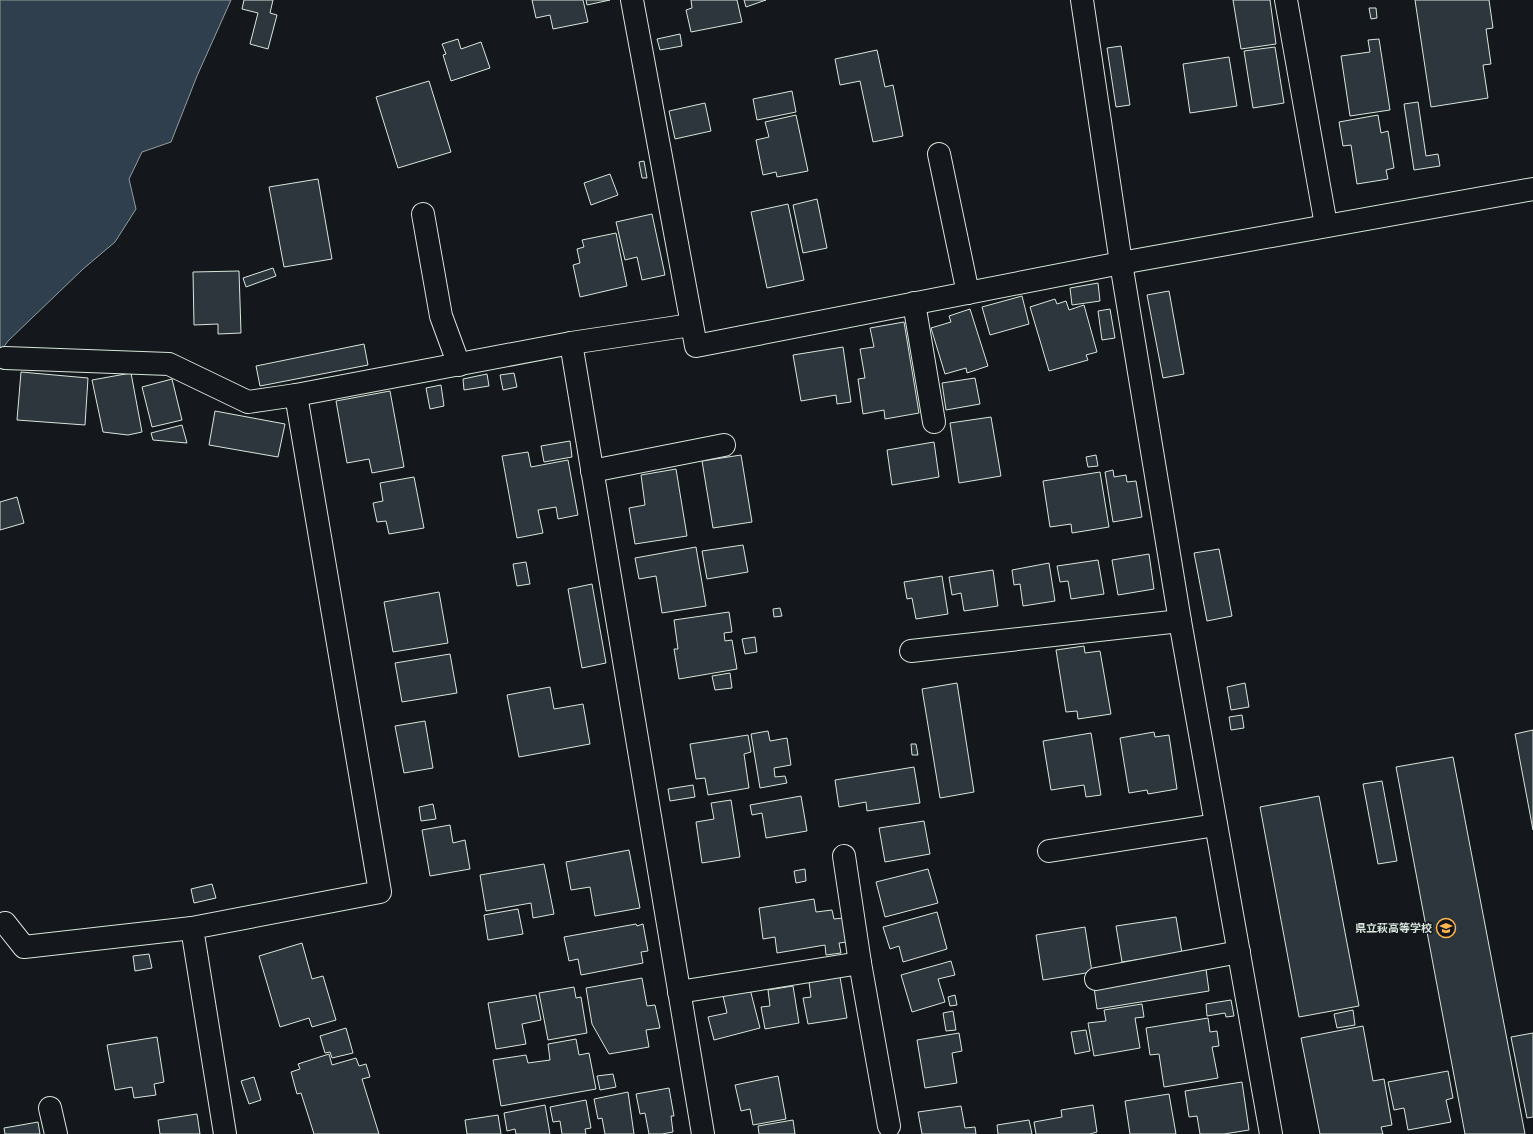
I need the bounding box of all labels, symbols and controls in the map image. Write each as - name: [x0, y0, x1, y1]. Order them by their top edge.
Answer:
- school or university icon: 県立萩高等学校: [1435, 917, 1457, 939]
- place label: 県立萩高等学校: [1355, 921, 1432, 935]

